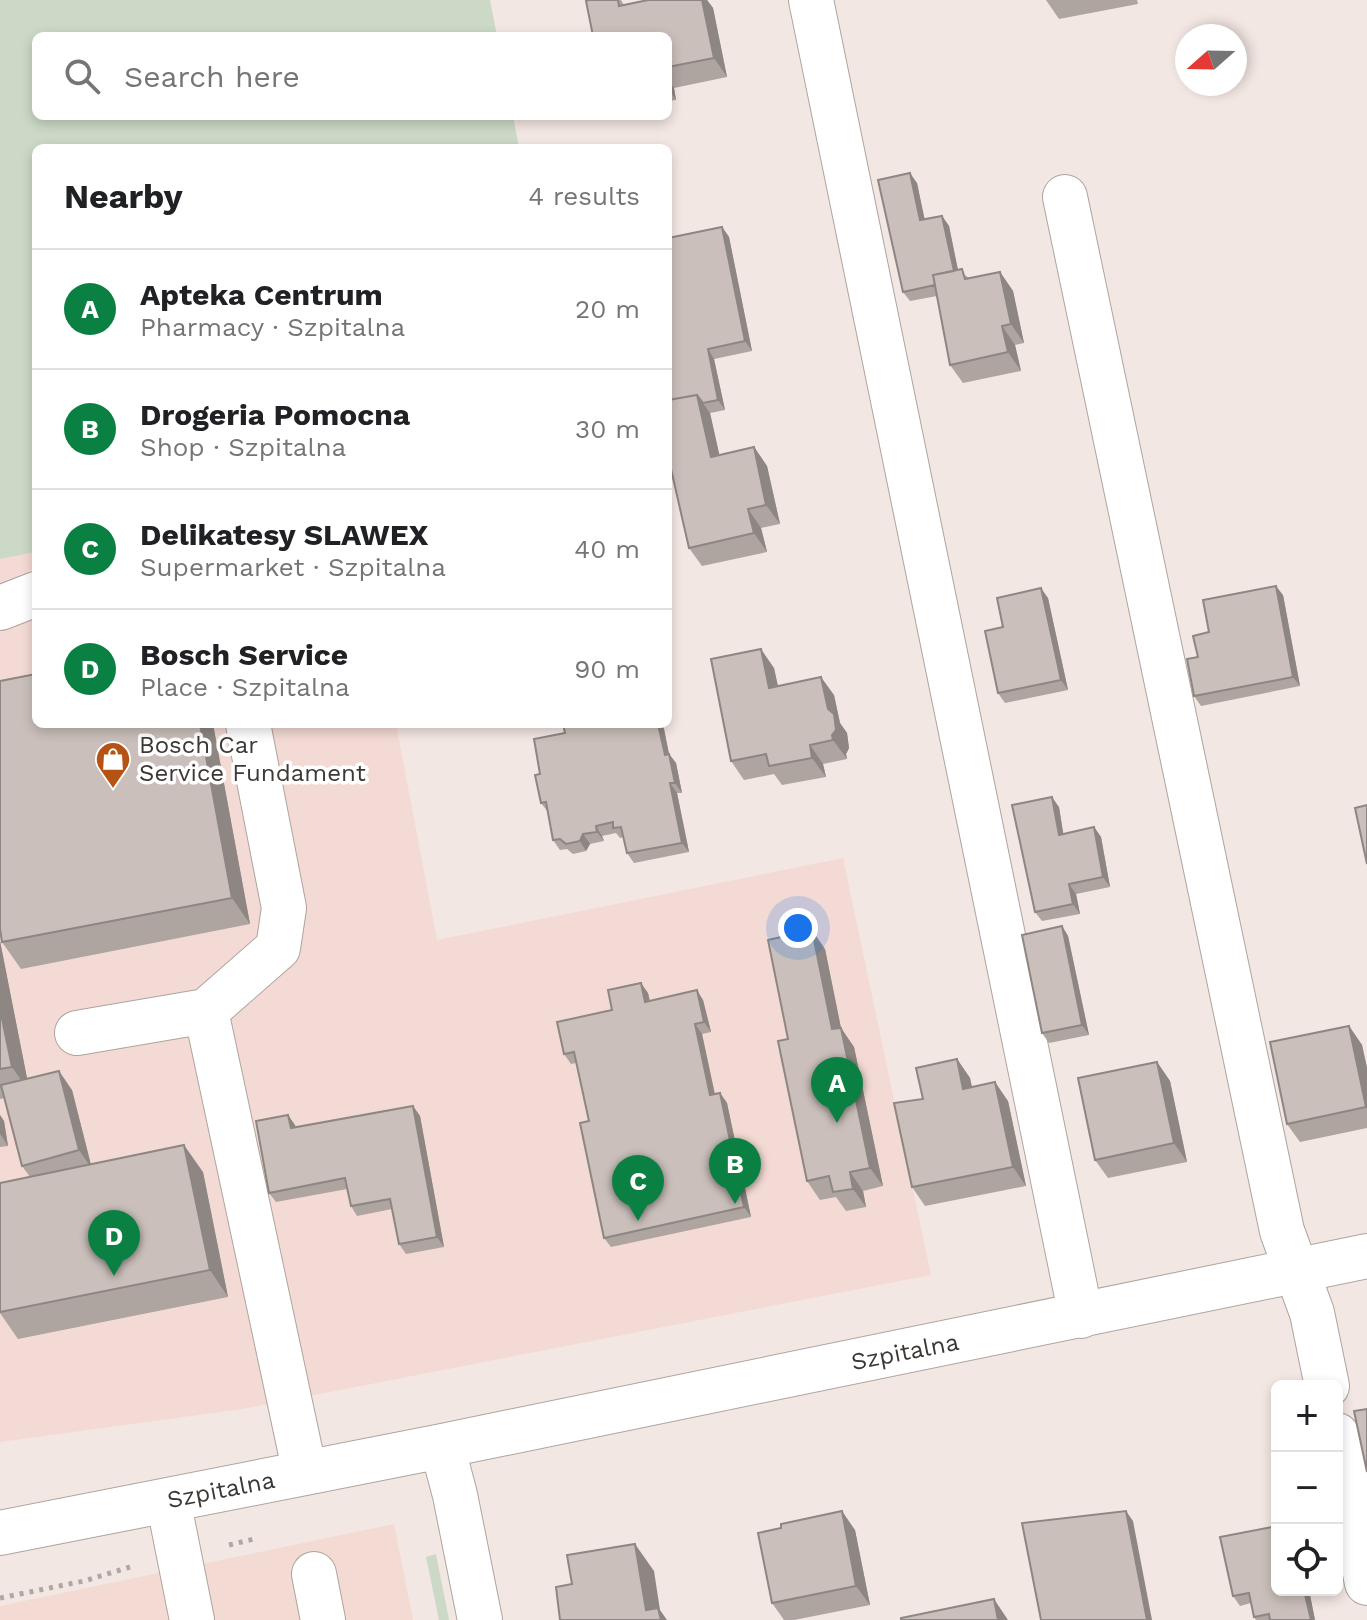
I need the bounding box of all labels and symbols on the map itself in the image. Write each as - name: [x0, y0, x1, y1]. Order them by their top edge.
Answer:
- north arrow: [1175, 24, 1247, 96]
- place label: Bosch Car Service Fundament: [139, 731, 366, 787]
- shop icon: Bosch Car Service Fundament: [94, 740, 132, 790]
- your location: [778, 908, 818, 948]
- pin: A: [811, 1057, 863, 1123]
- pin: B: [709, 1138, 761, 1204]
- pin: C: [612, 1155, 664, 1221]
- pin: D: [88, 1210, 140, 1276]
- street label: Szpitalna: [849, 1328, 961, 1376]
- street label: Szpitalna: [165, 1466, 277, 1514]

